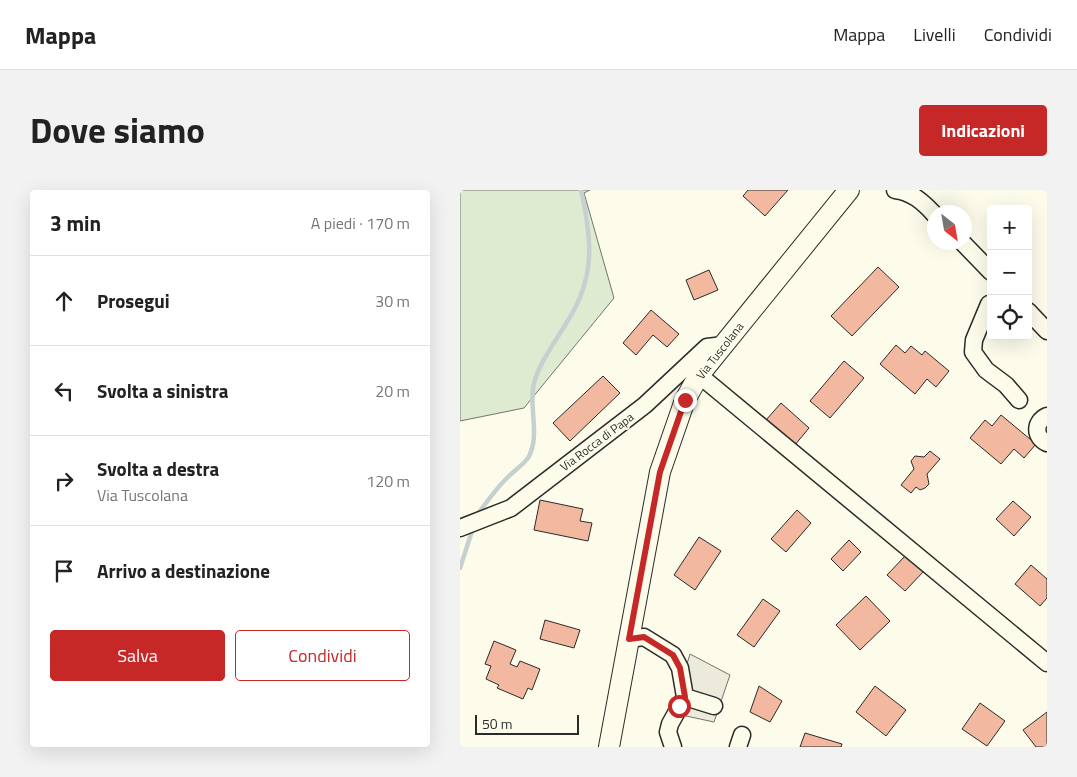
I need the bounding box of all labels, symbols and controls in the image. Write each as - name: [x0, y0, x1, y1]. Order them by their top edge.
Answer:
- text: Mappa: [25, 17, 96, 53]
- text: Mappa: [833, 21, 885, 48]
- text: Livelli: [913, 21, 956, 48]
- text: Condividi: [984, 21, 1052, 48]
- text: Dove siamo: [30, 103, 205, 157]
- button: Indicazioni: [919, 105, 1047, 156]
- north arrow: [927, 205, 972, 250]
- map controls: [987, 205, 1032, 340]
- button: +: [987, 205, 1032, 250]
- text: 3 min: [50, 207, 101, 239]
- text: A piedi · 170 m: [311, 211, 410, 235]
- button: −: [987, 250, 1032, 295]
- text: Prosegui: [97, 286, 170, 315]
- icon: ahead: [50, 287, 78, 315]
- text: 30 m: [375, 289, 410, 313]
- button: locate: [987, 295, 1032, 340]
- street label: Via Tuscolana: [691, 318, 748, 383]
- text: Svolta a sinistra: [97, 376, 228, 405]
- icon: left: [50, 377, 78, 405]
- text: 20 m: [375, 379, 410, 403]
- route end: [674, 389, 697, 412]
- street label: Via Rocca di Papa: [556, 408, 638, 476]
- text: Svolta a destra: [97, 454, 219, 483]
- icon: right: [50, 467, 78, 495]
- text: 120 m: [366, 469, 410, 493]
- text: Via Tuscolana: [97, 483, 188, 507]
- text: Arrivo a destinazione: [97, 556, 270, 585]
- icon: arrive: [50, 557, 78, 585]
- button: Salva: [50, 630, 225, 681]
- button: Condividi: [235, 630, 410, 681]
- route start: [668, 695, 691, 718]
- scale bar: [475, 712, 579, 735]
- text: 50 m: [482, 713, 512, 734]

